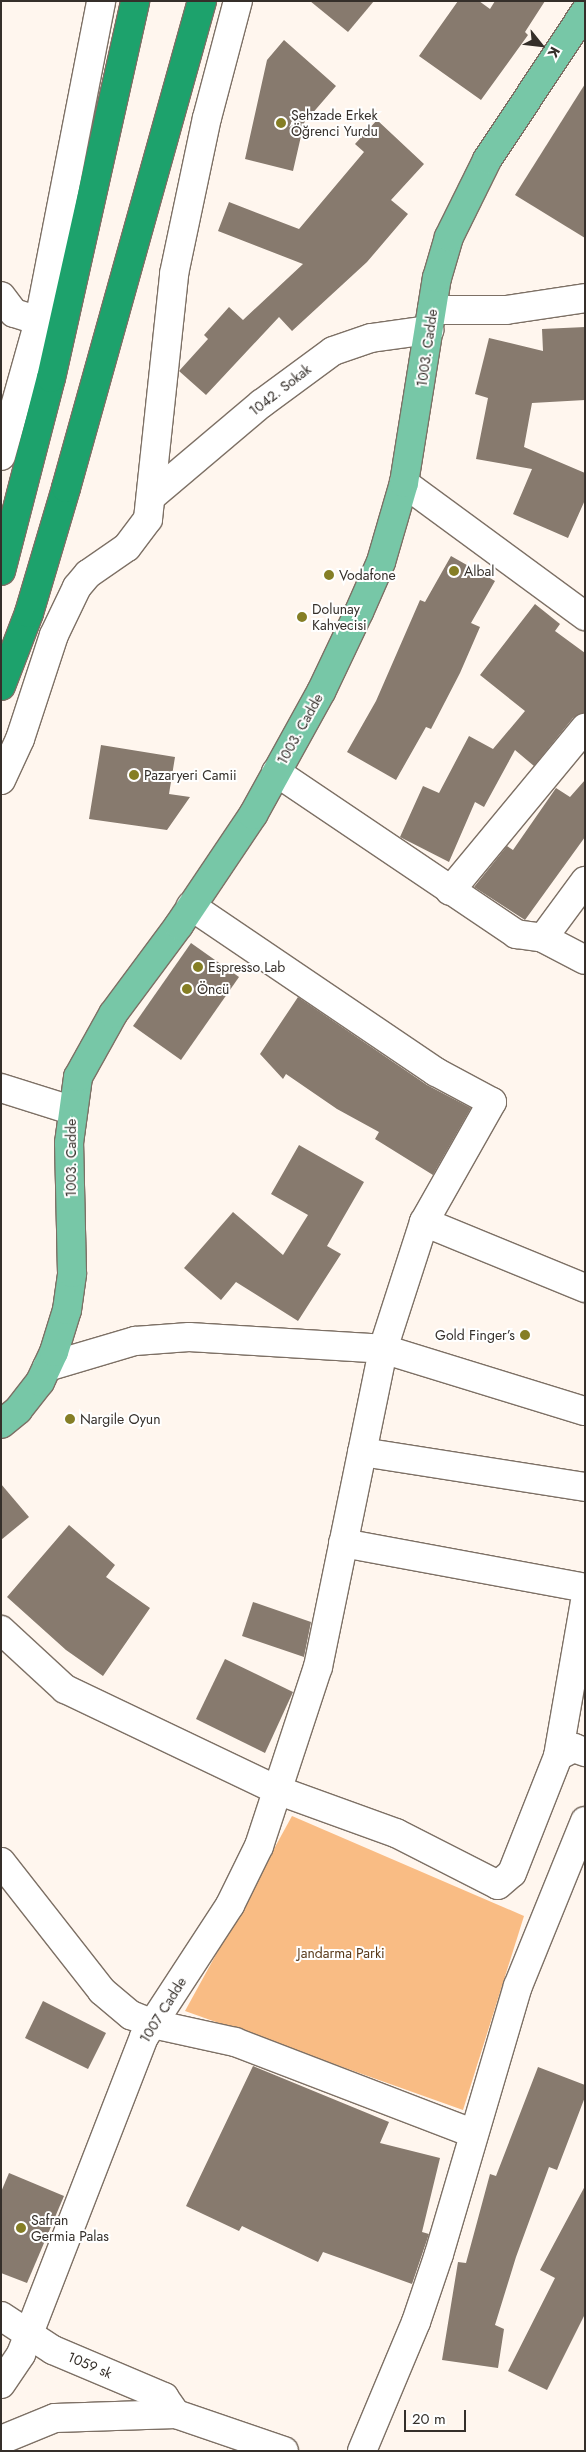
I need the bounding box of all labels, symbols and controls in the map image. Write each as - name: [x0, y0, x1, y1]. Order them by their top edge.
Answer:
- north arrow: [516, 20, 566, 70]
- text: K: [543, 43, 565, 61]
- place label: Şehzade Erkek Öğrenci Yurdu: [291, 107, 378, 140]
- marker: Şehzade Erkek Öğrenci Yurdu: [275, 117, 287, 129]
- street label: 1003. Cadde: [413, 308, 441, 388]
- street label: 1042. Sokak: [246, 361, 314, 419]
- place label: Albal: [464, 563, 494, 579]
- marker: Albal: [448, 565, 460, 577]
- place label: Vodafone: [339, 567, 396, 583]
- marker: Vodafone: [323, 569, 335, 581]
- place label: Dolunay Kahvecisi: [312, 601, 367, 634]
- marker: Dolunay Kahvecisi: [296, 611, 308, 623]
- street label: 1003. Cadde: [274, 691, 326, 767]
- place label: Pazaryeri Camii: [144, 767, 237, 783]
- marker: Pazaryeri Camii: [128, 769, 140, 781]
- place label: Espresso Lab: [208, 959, 285, 975]
- marker: Espresso Lab: [192, 961, 204, 973]
- place label: Öncü: [197, 981, 229, 997]
- marker: Öncü: [181, 983, 193, 995]
- street label: 1003. Cadde: [63, 1119, 79, 1197]
- place label: Gold Finger’s: [435, 1327, 515, 1343]
- marker: Gold Finger’s: [519, 1329, 531, 1341]
- place label: Nargile Oyun: [80, 1411, 161, 1427]
- marker: Nargile Oyun: [64, 1413, 76, 1425]
- park label: Jandarma Parki: [297, 1945, 385, 1961]
- street label: 1007 Cadde: [136, 1974, 190, 2046]
- place label: Safran Germia Palas: [31, 2212, 109, 2244]
- marker: Safran Germia Palas: [15, 2222, 27, 2234]
- street label: 1059 sk: [65, 2348, 115, 2382]
- scale bar: [406, 2400, 468, 2432]
- text: 20 m: [412, 2408, 446, 2430]

